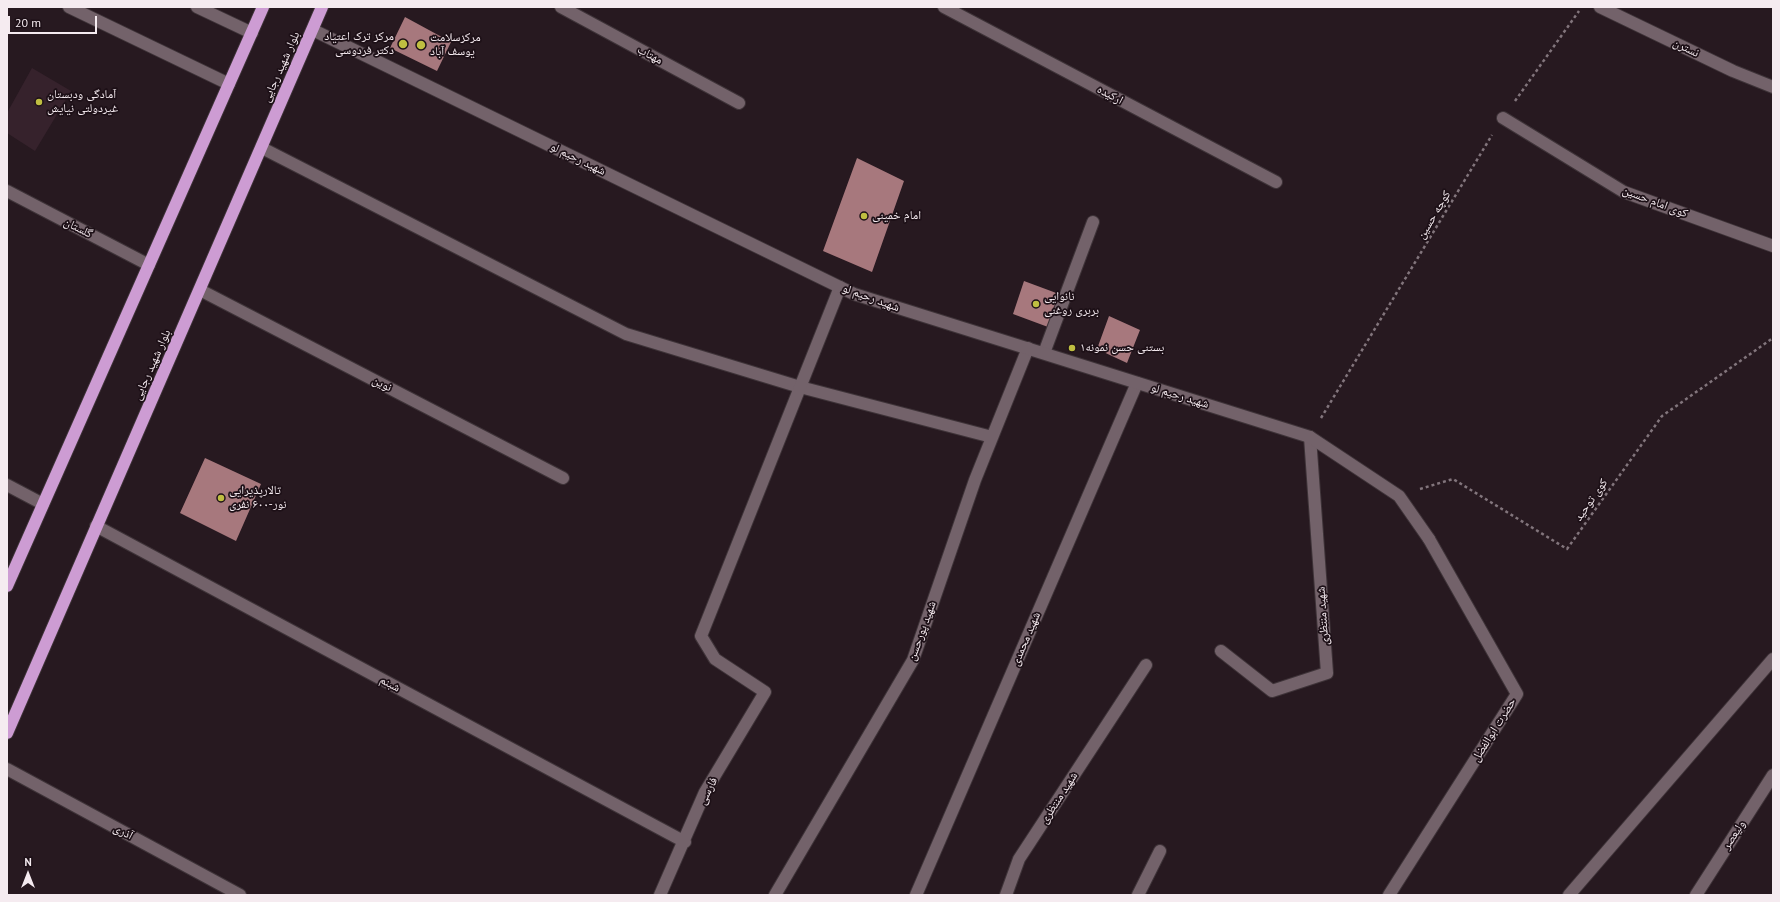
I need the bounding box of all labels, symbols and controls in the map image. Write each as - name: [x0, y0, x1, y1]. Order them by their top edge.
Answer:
- scale bar: [10, 8, 99, 34]
- text: 20 m: [15, 15, 41, 30]
- street label: بلوار شهید رجایی: [259, 29, 303, 105]
- place label: مرکز ترک اعتیاد دکتر فردوسی: [324, 30, 394, 58]
- place label: مرکزسلامت یوسف آباد: [430, 31, 481, 59]
- street label: نسترن: [1671, 36, 1701, 60]
- marker: مرکز ترک اعتیاد دکتر فردوسی: [397, 38, 409, 50]
- marker: مرکزسلامت یوسف آباد: [415, 39, 427, 51]
- street label: مهتاب: [635, 42, 665, 68]
- street label: ارکیده: [1095, 82, 1125, 108]
- place label: آمادگی ودبستان غیردولتی نیایش: [47, 88, 118, 116]
- marker: آمادگی ودبستان غیردولتی نیایش: [34, 97, 44, 107]
- street label: شهید رحیم لو: [548, 139, 608, 179]
- street label: کوی امام حسین: [1620, 183, 1690, 221]
- street label: کوچه حسین: [1414, 188, 1454, 242]
- place label: امام خمینی: [872, 209, 921, 223]
- marker: امام خمینی: [859, 211, 869, 221]
- street label: گلستان: [61, 215, 95, 241]
- street label: شهید رحیم لو: [840, 281, 902, 315]
- place label: نانوایی بربری روغنی: [1044, 290, 1099, 318]
- marker: نانوایی بربری روغنی: [1031, 299, 1041, 309]
- street label: بلوار شهید رجایی: [130, 327, 174, 403]
- place label: بستنی حسن نمونه۱: [1080, 341, 1164, 355]
- marker: بستنی حسن نمونه۱: [1067, 343, 1077, 353]
- street label: نوین: [370, 373, 394, 395]
- street label: شهید رحیم لو: [1149, 380, 1211, 412]
- street label: کوی توحید: [1571, 476, 1611, 524]
- place label: تالارپذیرایی نور-۶۰۰ نفری: [229, 484, 286, 512]
- marker: تالارپذیرایی نور-۶۰۰ نفری: [216, 493, 226, 503]
- street label: شهید منتظری: [1314, 586, 1332, 646]
- street label: شهید پورحسن: [905, 599, 939, 663]
- street label: شهید محمدی: [1008, 610, 1044, 668]
- street label: شبنم: [377, 673, 403, 695]
- street label: حضرت ابوالفضل: [1469, 695, 1519, 765]
- street label: شهید منتظری: [1037, 769, 1081, 827]
- street label: فارسی: [695, 775, 721, 807]
- street label: ولیعصر: [1719, 818, 1749, 852]
- street label: آذری: [111, 821, 135, 843]
- north arrow: [8, 854, 48, 894]
- text: N: [24, 855, 32, 869]

